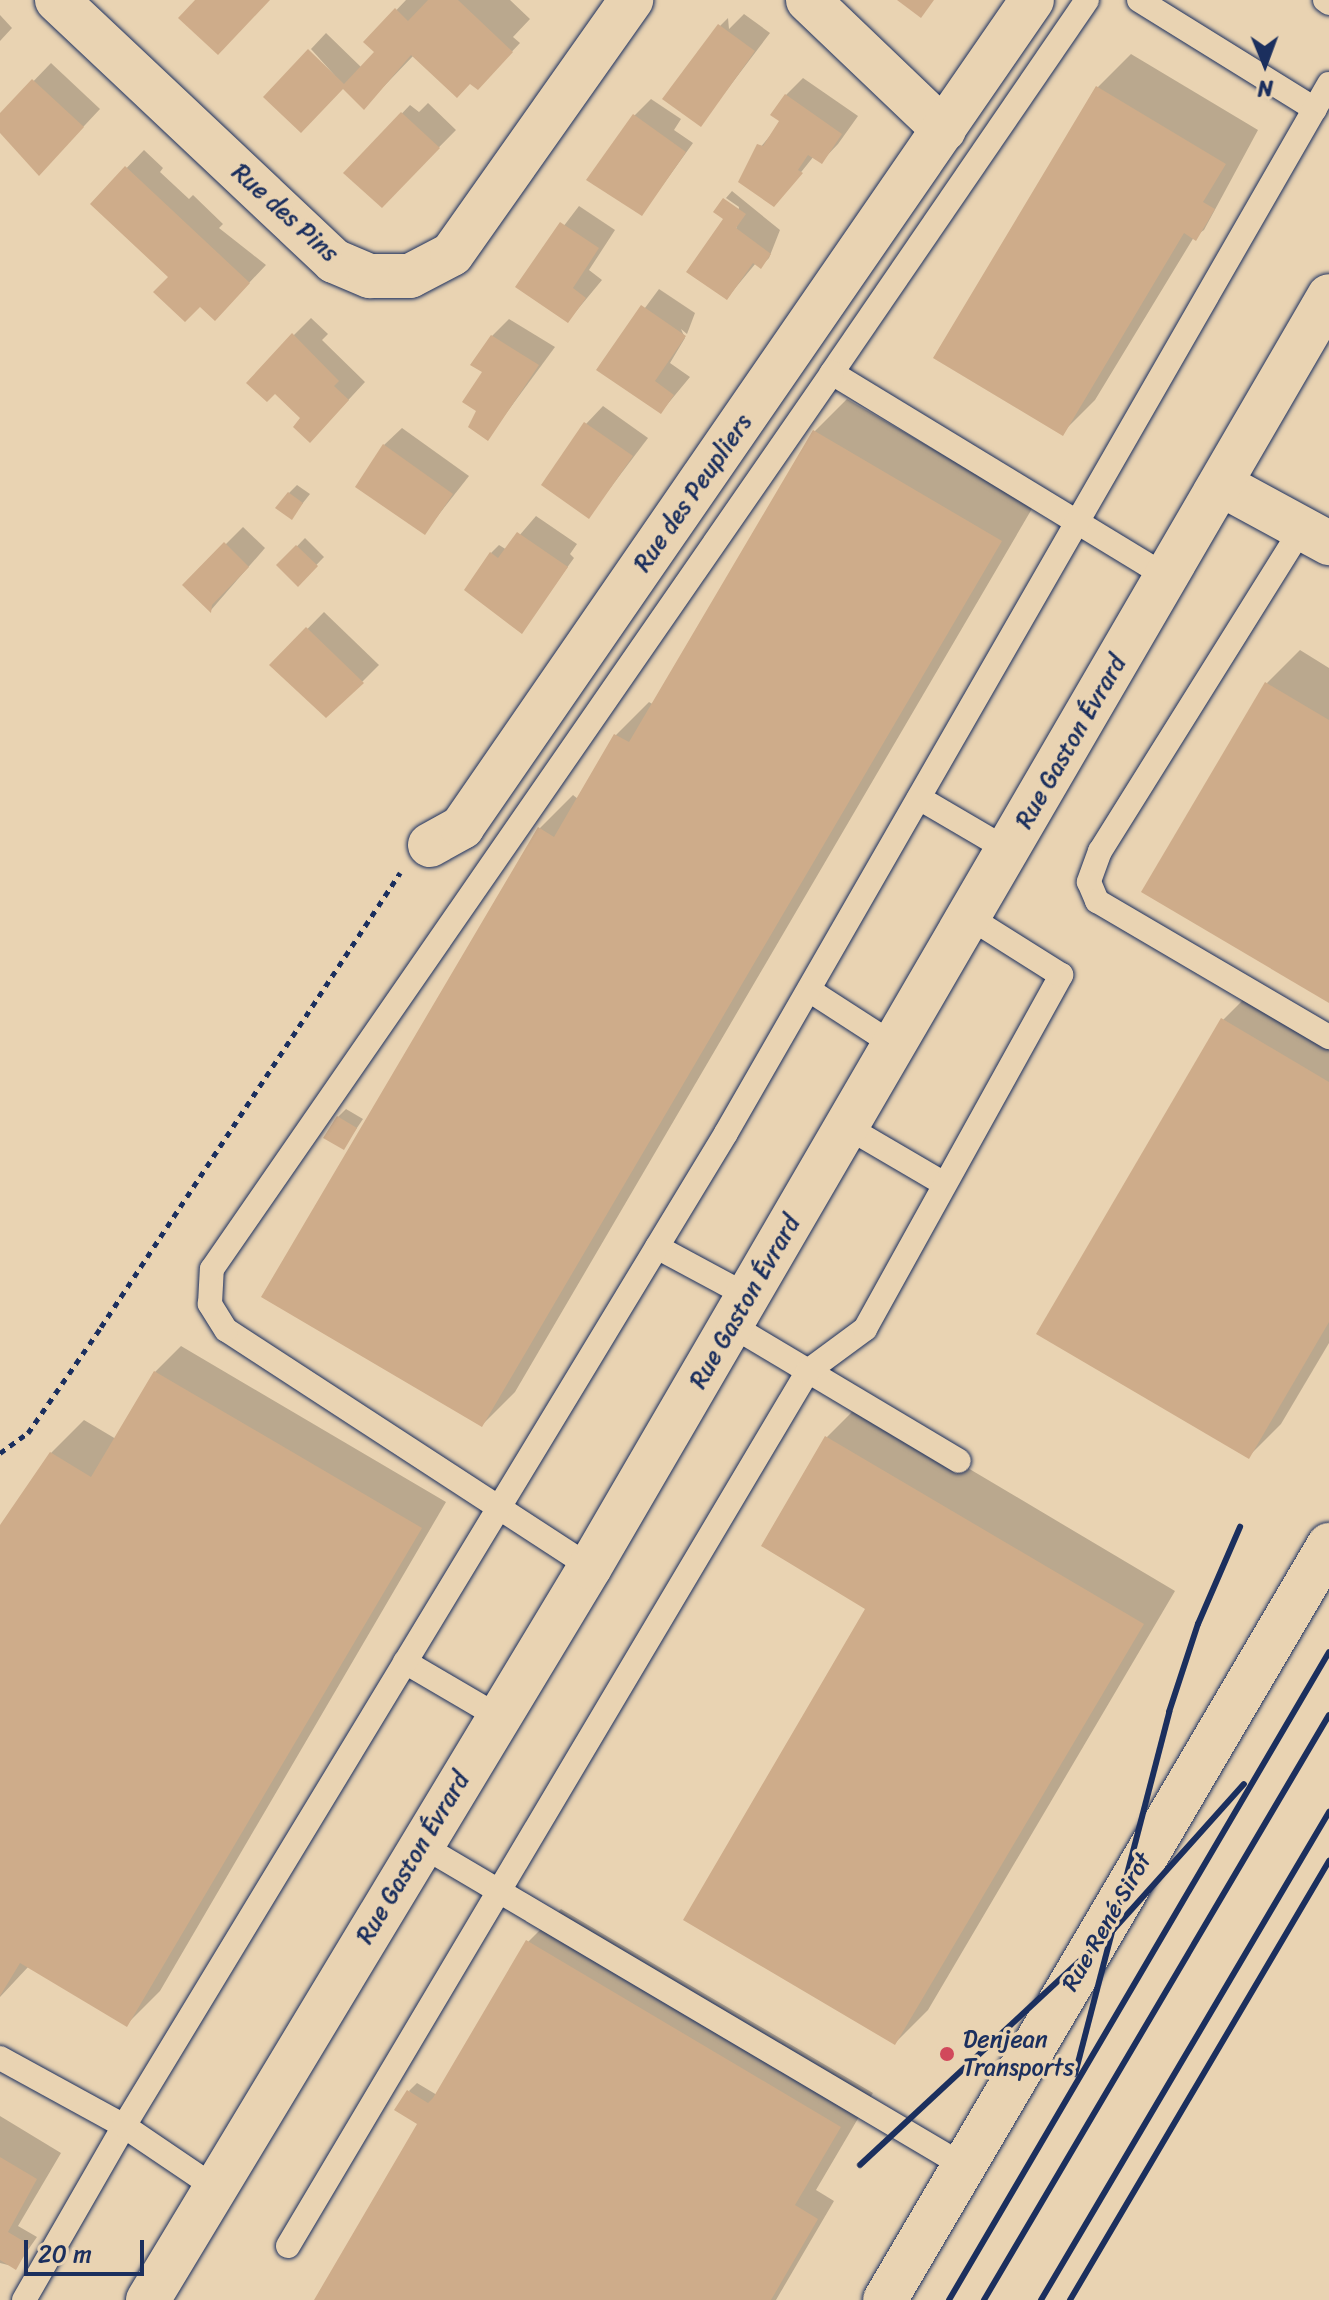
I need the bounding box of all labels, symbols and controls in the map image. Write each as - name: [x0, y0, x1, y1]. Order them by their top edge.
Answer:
- north arrow: [1225, 24, 1305, 104]
- text: N: [1257, 69, 1273, 108]
- street label: Rue des Pins: [226, 158, 344, 268]
- street label: Rue des Peupliers: [627, 408, 759, 578]
- street label: Rue Gaston Évrard: [1010, 650, 1132, 834]
- street label: Rue Gaston Évrard: [684, 1210, 806, 1394]
- street label: Rue Gaston Évrard: [350, 1767, 476, 1949]
- street label: Rue René Sirot: [1055, 1846, 1159, 1998]
- place label: Denjean Transports: [963, 2026, 1074, 2082]
- marker: Denjean Transports: [938, 2045, 956, 2063]
- scale bar: [28, 2224, 148, 2274]
- text: 20 m: [38, 2233, 92, 2275]

